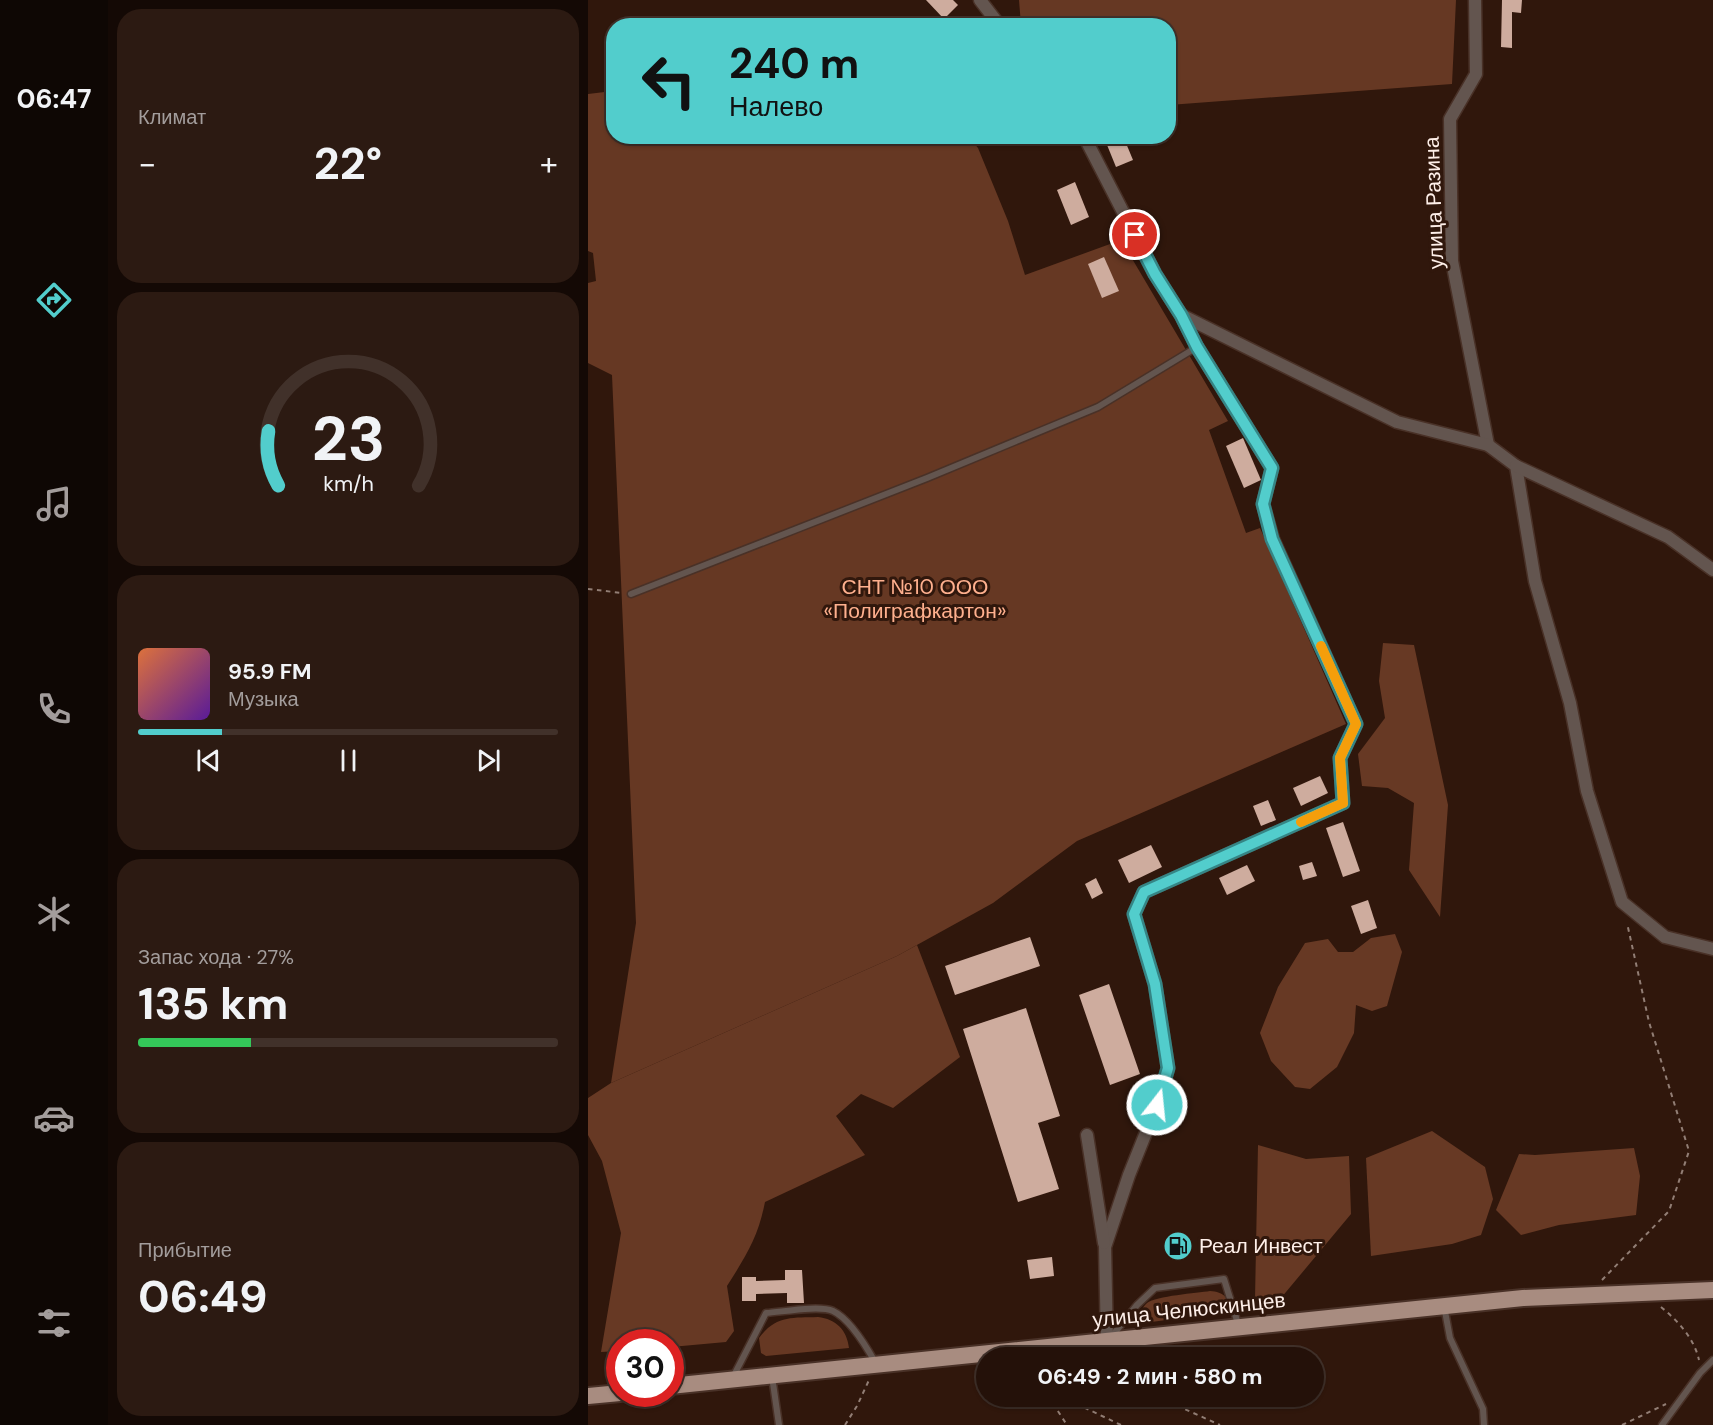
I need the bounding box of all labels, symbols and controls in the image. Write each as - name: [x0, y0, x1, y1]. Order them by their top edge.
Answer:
- text: 240 m: [729, 36, 859, 91]
- icon: left: [630, 42, 708, 120]
- text: 06:47: [16, 81, 92, 116]
- text: Налево: [729, 89, 823, 124]
- text: Климат: [138, 104, 206, 130]
- text: 22°: [314, 134, 382, 193]
- street label: улица Разина: [1418, 136, 1450, 270]
- text: −: [138, 142, 156, 185]
- text: +: [540, 142, 558, 185]
- pin: [1109, 209, 1160, 260]
- icon: arrive: [1118, 218, 1151, 251]
- icon: directions: [33, 279, 75, 321]
- text: 23: [311, 398, 385, 479]
- text: km/h: [323, 471, 373, 499]
- icon: music: [33, 483, 75, 525]
- park label: СНТ №10 ООО «Полиграфкартон»: [824, 573, 1006, 625]
- text: 95.9 FM: [228, 657, 311, 686]
- text: Музыка: [228, 686, 299, 712]
- icon: phone: [33, 688, 75, 730]
- icon: previous: [192, 744, 225, 777]
- icon: pause: [332, 744, 365, 777]
- icon: next: [472, 744, 505, 777]
- icon: climate: [33, 893, 75, 935]
- text: Запас хода · 27%: [138, 944, 294, 970]
- text: 135 km: [138, 974, 288, 1033]
- position arrow: [1125, 1073, 1189, 1137]
- icon: car: [33, 1097, 75, 1139]
- fuel station icon: Реал Инвест: [1162, 1230, 1194, 1262]
- place label: Реал Инвест: [1199, 1232, 1323, 1260]
- text: Прибытие: [138, 1237, 232, 1263]
- text: 06:49: [138, 1267, 267, 1326]
- street label: улица Челюскинцев: [1091, 1286, 1287, 1334]
- icon: filters: [33, 1302, 75, 1344]
- speed limit sign: 30: [606, 1329, 684, 1407]
- text: 06:49 · 2 мин · 580 m: [1038, 1362, 1262, 1391]

